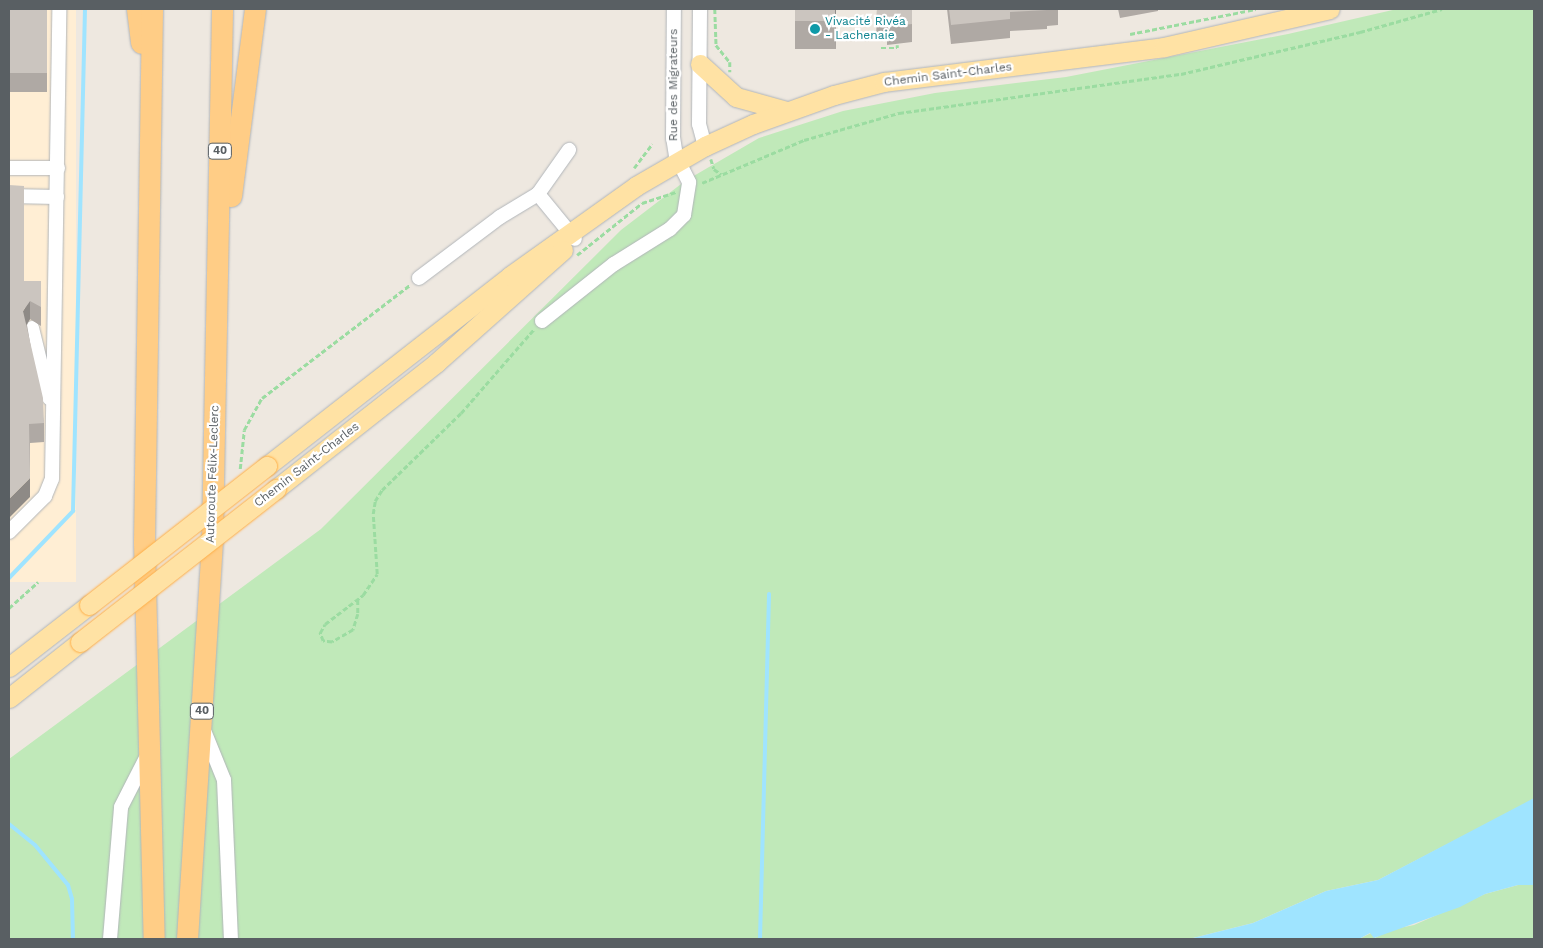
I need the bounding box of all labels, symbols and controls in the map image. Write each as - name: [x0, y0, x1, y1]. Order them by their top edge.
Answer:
- place label: Vivacité Rivéa - Lachenaie: [825, 15, 906, 43]
- marker: Vivacité Rivéa - Lachenaie: [809, 23, 821, 35]
- street label: Rue des Migrateurs: [667, 29, 681, 141]
- street label: Chemin Saint-Charles: [883, 60, 1013, 90]
- road number: 40: [208, 142, 232, 160]
- street label: Autoroute Félix-Leclerc: [203, 405, 223, 543]
- street label: Chemin Saint-Charles: [252, 420, 362, 510]
- road number: 40: [190, 702, 214, 719]

